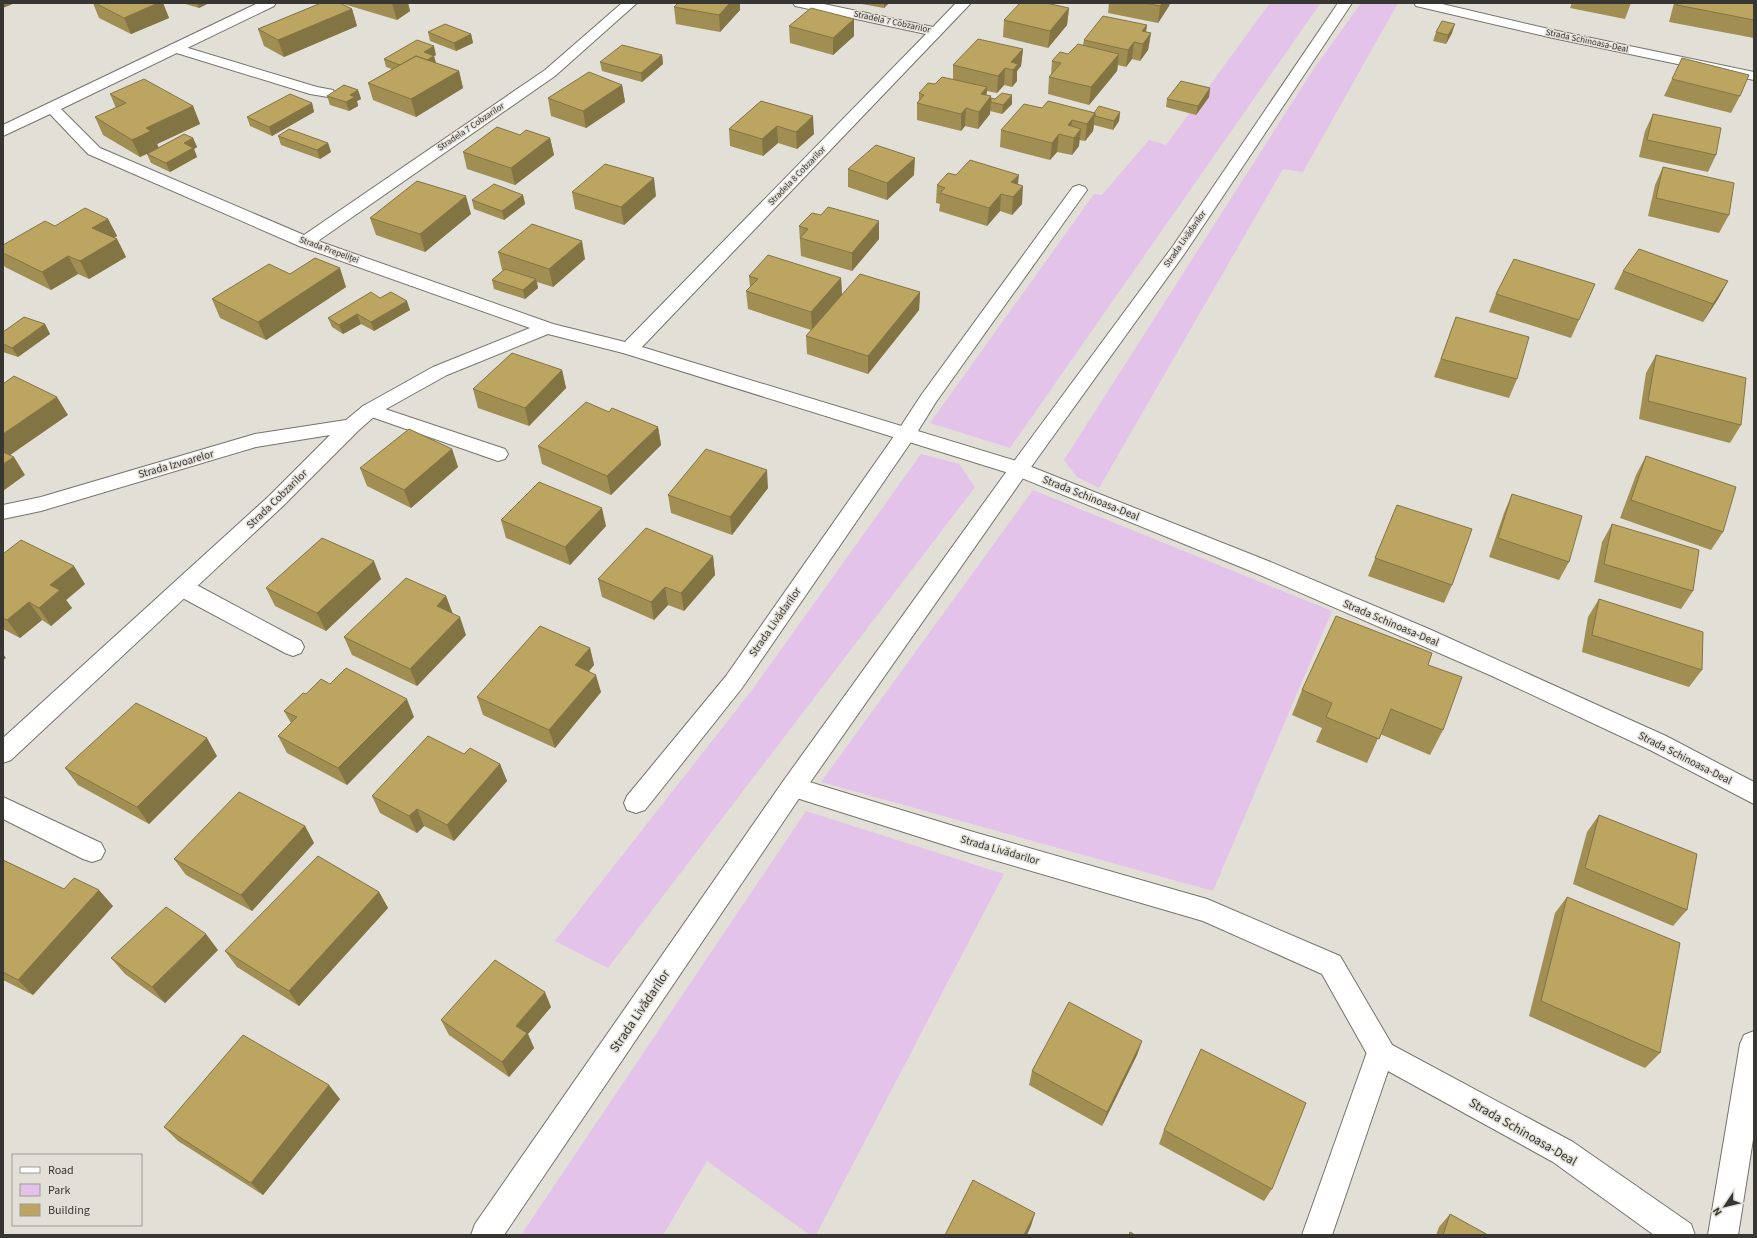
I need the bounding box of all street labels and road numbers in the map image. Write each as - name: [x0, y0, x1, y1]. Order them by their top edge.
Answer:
- street label: Stradela 7 Cobzarilor: [852, 8, 932, 37]
- street label: Strada Schinoasa-Deal: [1544, 26, 1630, 56]
- street label: Stradela 7 Cobzarilor: [435, 99, 508, 154]
- street label: Stradela 8 Cobzarilor: [765, 143, 829, 209]
- street label: Strada Livădarilor: [1161, 207, 1210, 270]
- street label: Strada Prepeliței: [297, 233, 361, 267]
- street label: Strada Izvoarelor: [136, 446, 216, 482]
- street label: Strada Cobzarilor: [243, 466, 311, 532]
- street label: Strada Schinoasa-Deal: [1040, 472, 1142, 524]
- street label: Strada Livădarilor: [745, 584, 805, 660]
- street label: Strada Schinoasa-Deal: [1341, 596, 1442, 650]
- street label: Strada Schinoasa-Deal: [1636, 728, 1735, 788]
- street label: Strada Livădarilor: [959, 832, 1041, 868]
- street label: Strada Livădarilor: [606, 966, 675, 1056]
- street label: Strada Schinoasa-Deal: [1466, 1094, 1580, 1170]

